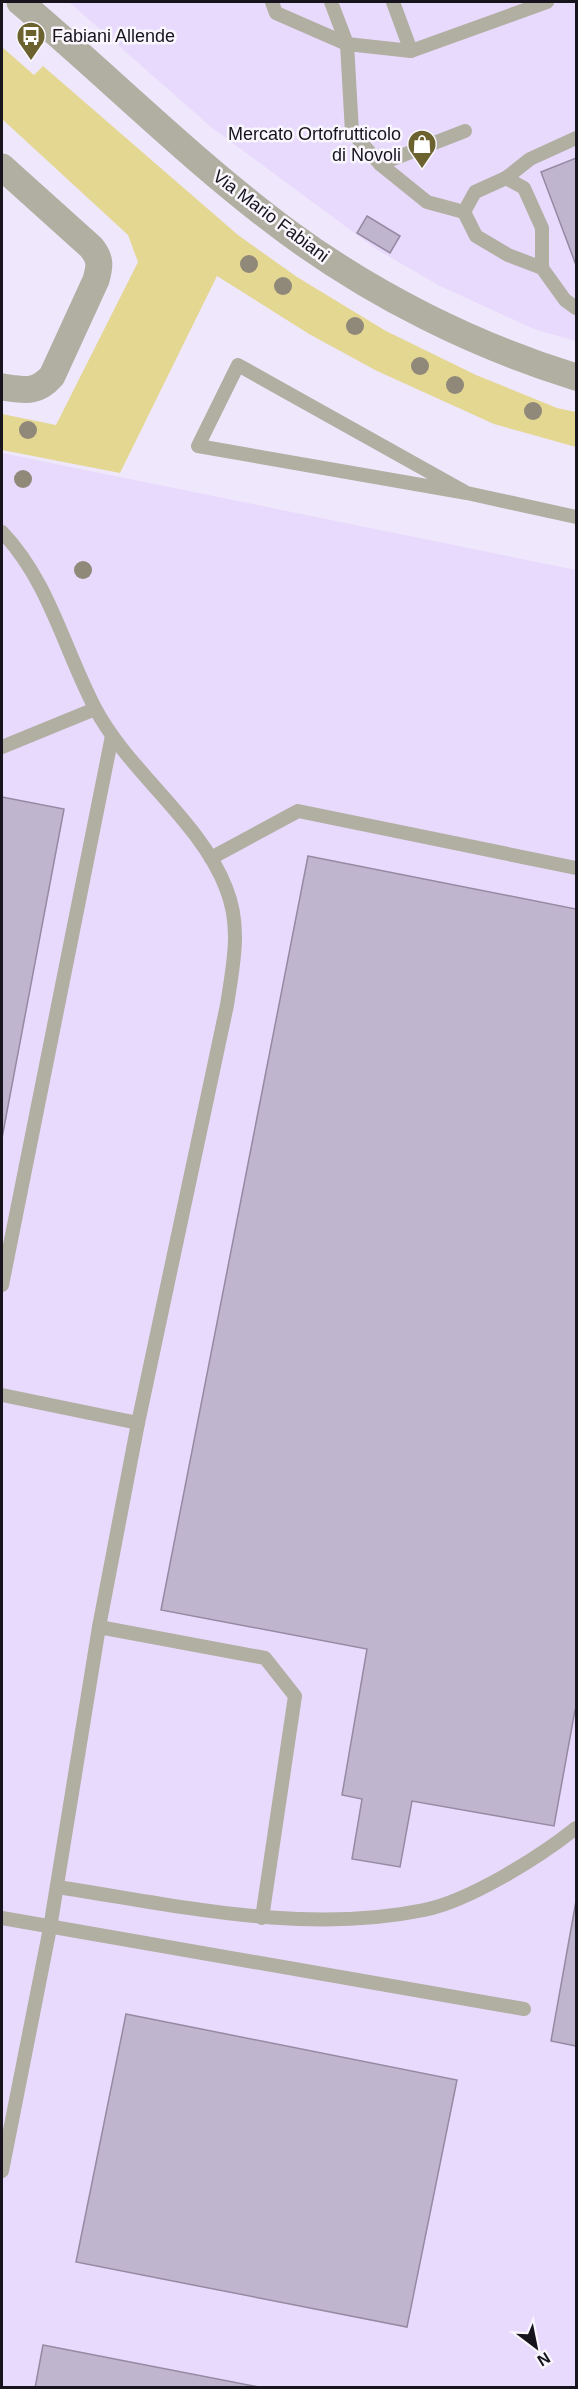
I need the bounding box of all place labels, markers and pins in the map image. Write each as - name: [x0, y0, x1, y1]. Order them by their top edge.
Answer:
- bus stop icon: Fabiani Allende: [15, 20, 47, 62]
- place label: Fabiani Allende: [52, 26, 175, 46]
- place label: Mercato Ortofrutticolo di Novoli: [228, 124, 401, 165]
- shop icon: Mercato Ortofrutticolo di Novoli: [406, 128, 438, 170]

